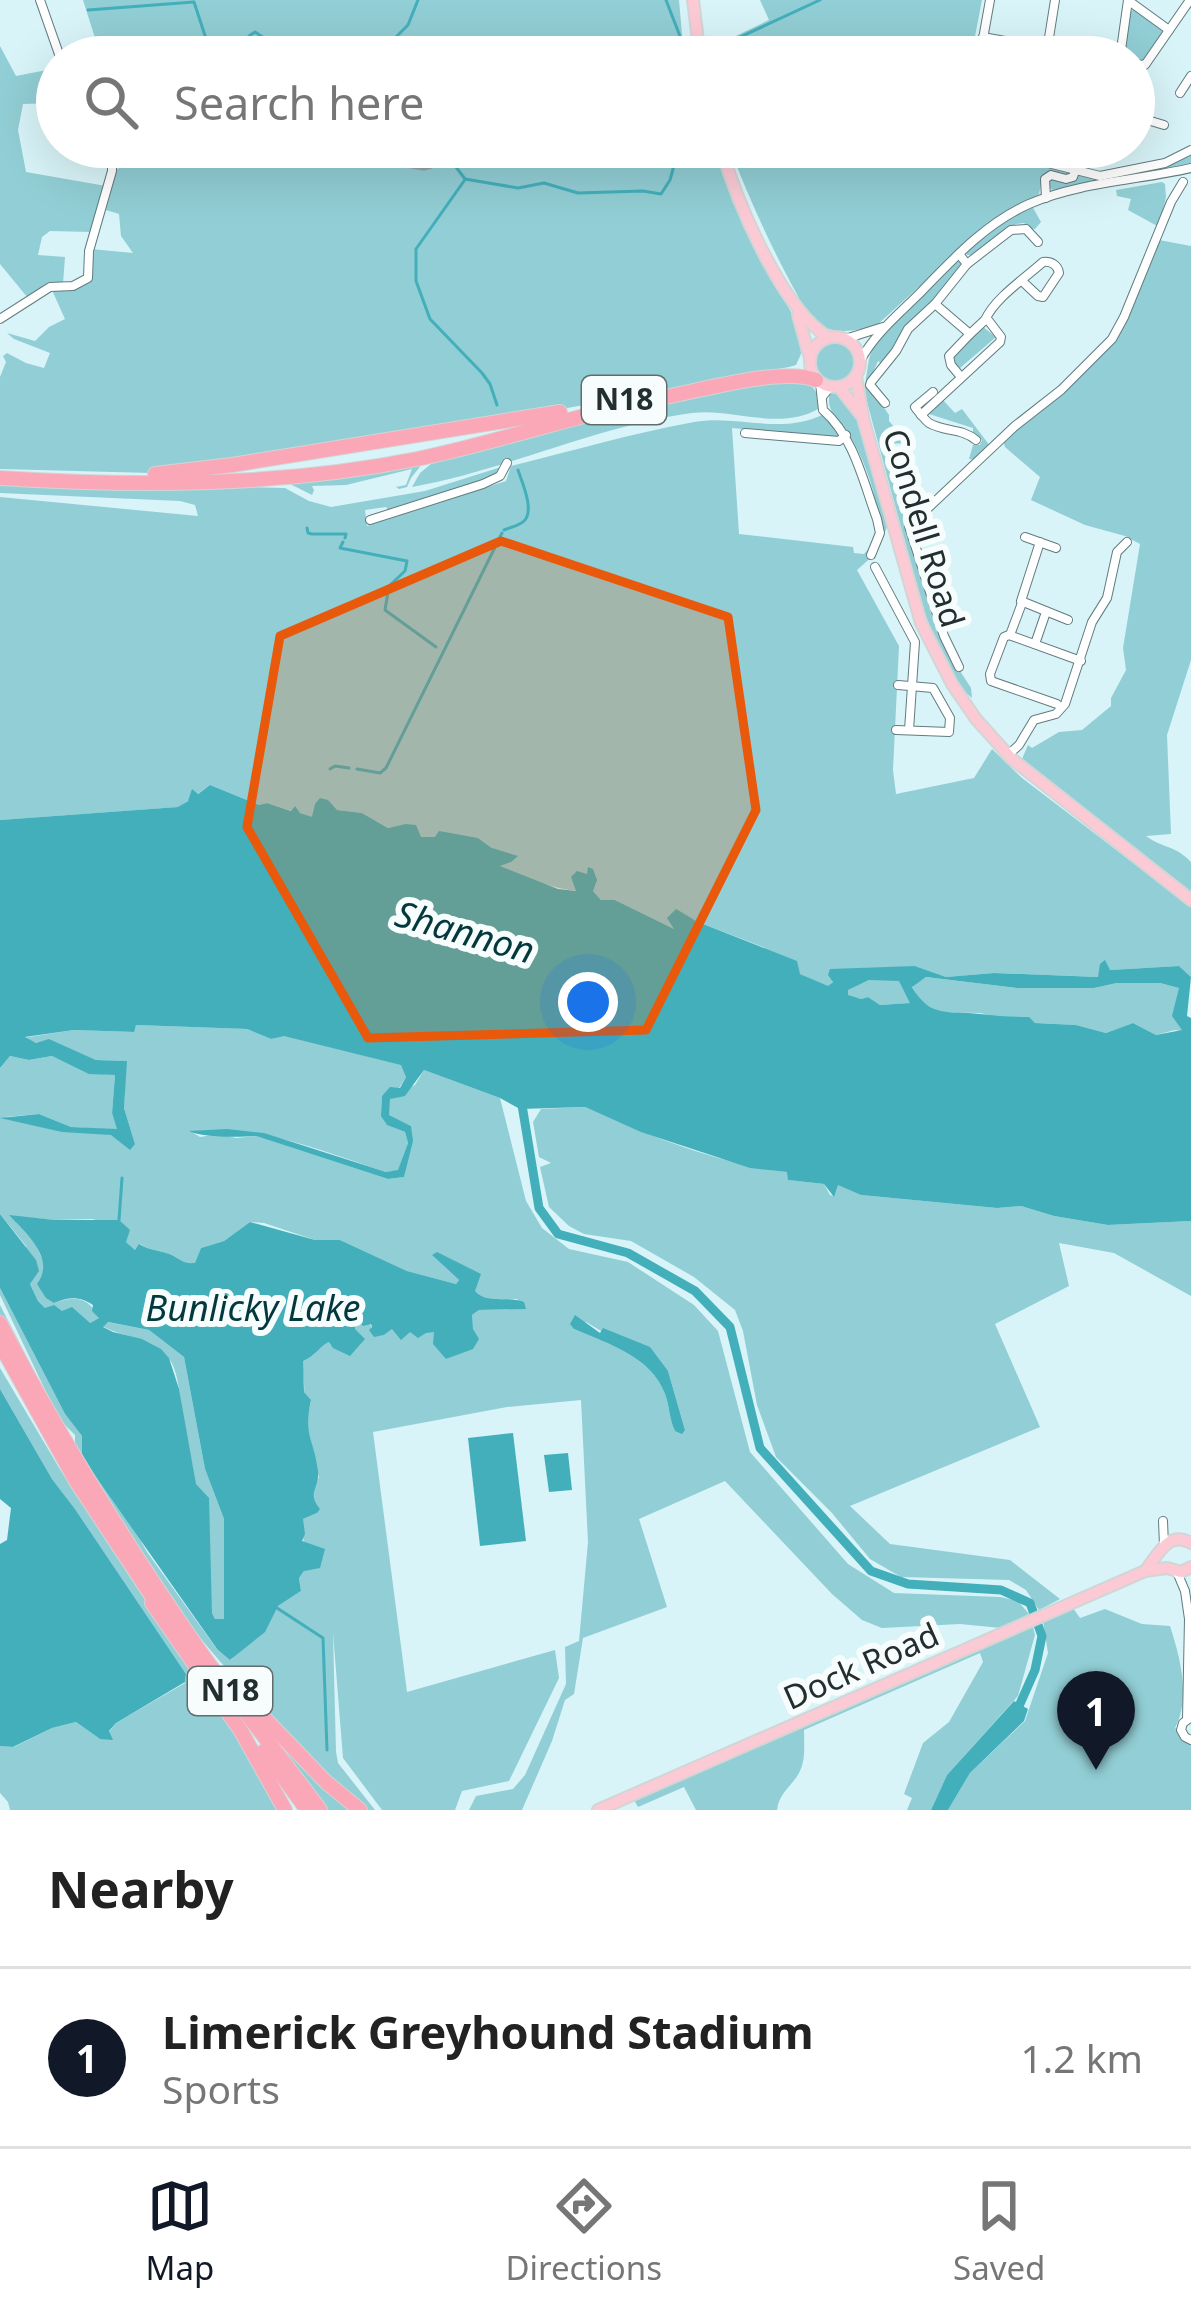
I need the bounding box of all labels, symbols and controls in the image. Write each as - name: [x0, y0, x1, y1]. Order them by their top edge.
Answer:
- search box: [36, 36, 1155, 168]
- icon: search: [78, 69, 144, 135]
- text: Search here: [174, 72, 424, 133]
- road number: N18: [582, 376, 666, 424]
- street label: Condell Road: [873, 423, 976, 632]
- water label: Shannon: [390, 888, 540, 975]
- your location: [558, 972, 618, 1032]
- water label: Bunlicky Lake: [146, 1283, 360, 1332]
- street label: Dock Road: [776, 1611, 946, 1720]
- road number: N18: [188, 1667, 272, 1715]
- pin: 1: [1057, 1671, 1135, 1770]
- text: Nearby: [48, 1853, 234, 1923]
- text: Limerick Greyhound Stadium: [162, 2001, 814, 2062]
- text: 1: [76, 2031, 98, 2084]
- text: 1.2 km: [1021, 2031, 1143, 2084]
- text: Sports: [162, 2062, 280, 2115]
- tab: Map: [146, 2173, 214, 2290]
- tab: Directions: [505, 2173, 662, 2290]
- tab: Saved: [953, 2173, 1045, 2290]

